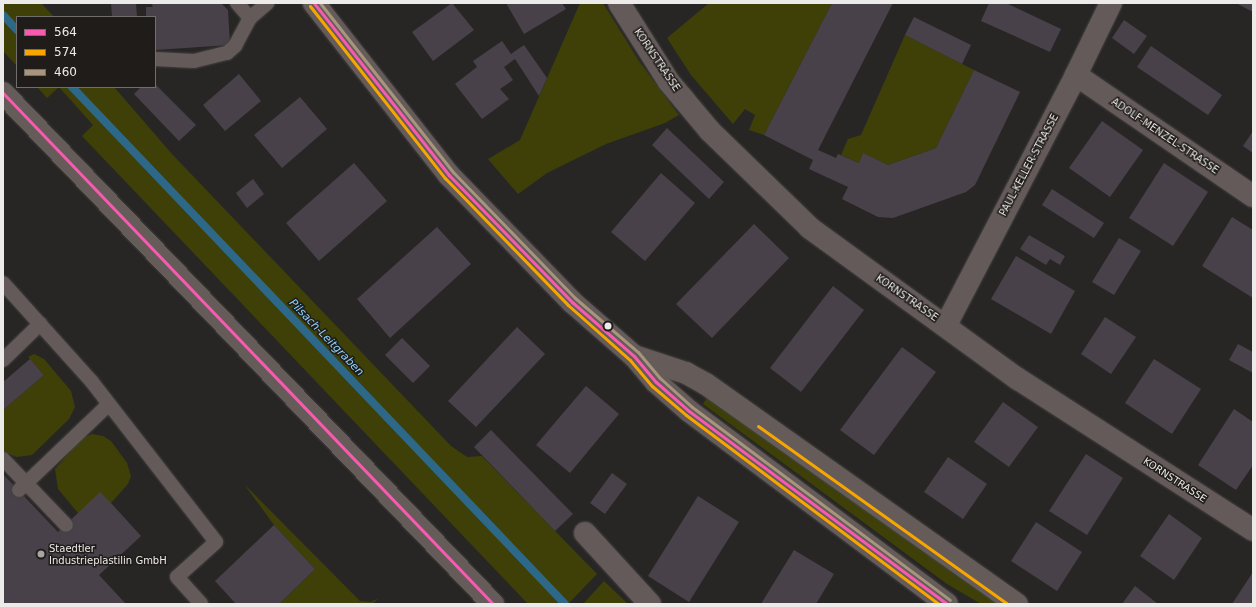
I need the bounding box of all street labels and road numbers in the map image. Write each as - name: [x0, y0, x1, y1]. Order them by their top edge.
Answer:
- street label: KORNSTRASSE: [632, 26, 682, 94]
- street label: ADOLF-MENZEL-STRASSE: [1109, 96, 1221, 176]
- street label: PAUL-KELLER-STRASSE: [997, 112, 1061, 218]
- street label: KORNSTRASSE: [874, 272, 940, 324]
- street label: KORNSTRASSE: [1141, 455, 1209, 505]

